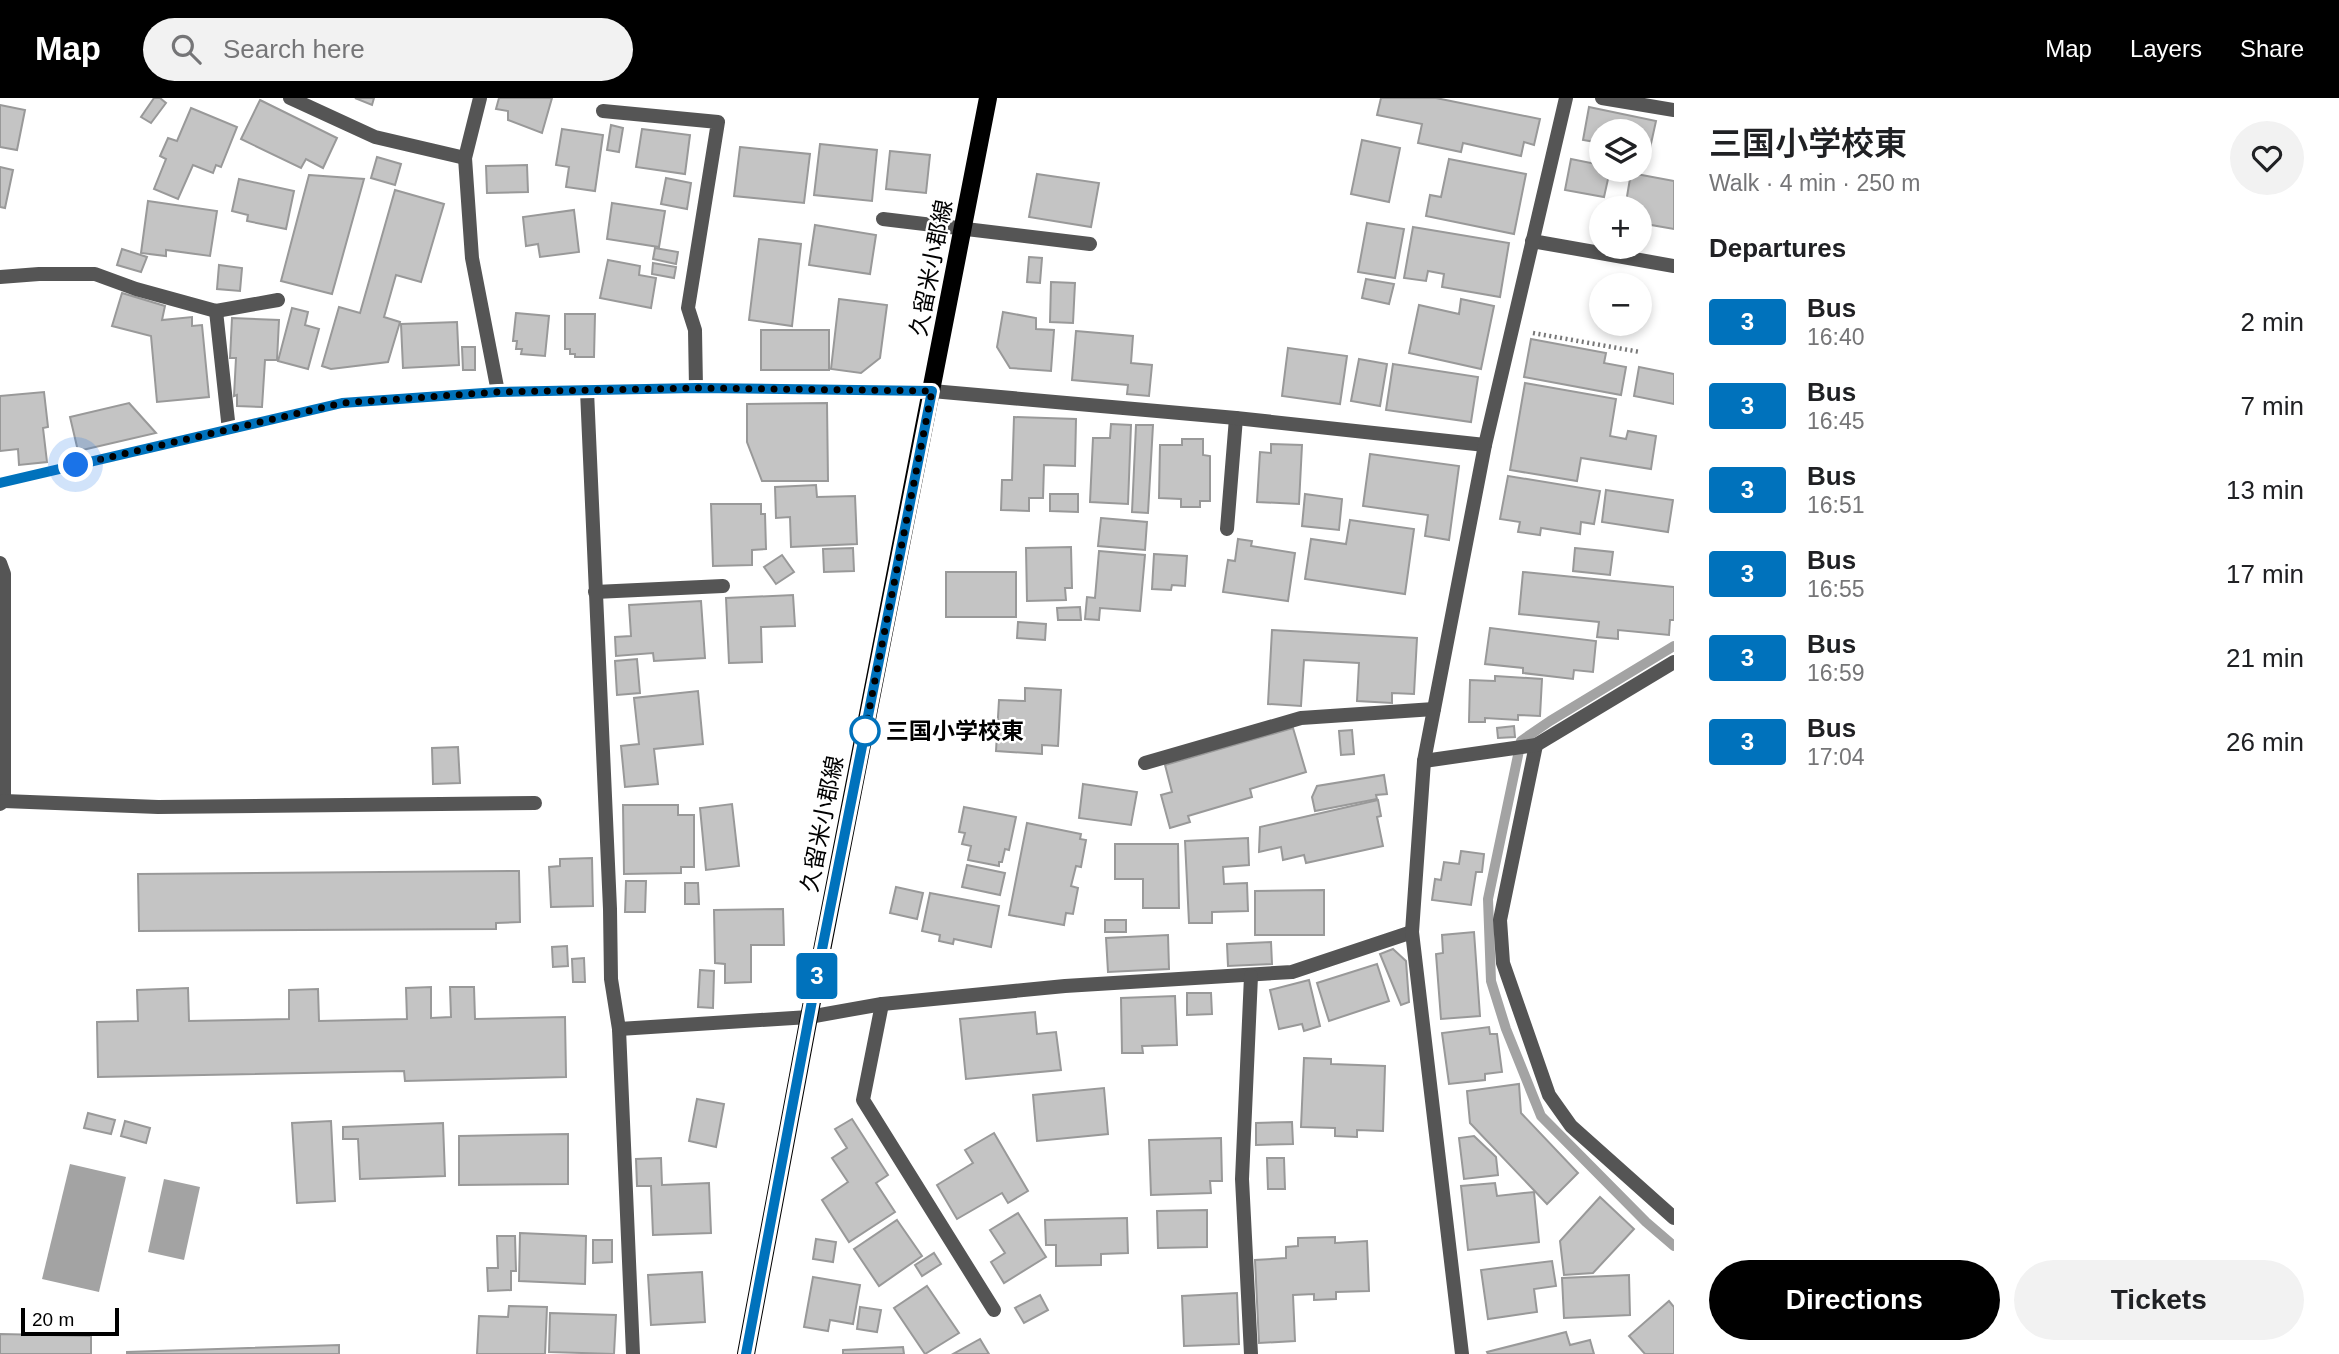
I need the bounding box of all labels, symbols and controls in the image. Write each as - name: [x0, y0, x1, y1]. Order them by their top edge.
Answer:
- search box: [143, 18, 633, 81]
- text: Map: [35, 30, 101, 67]
- icon: search: [167, 30, 205, 68]
- text: Search here: [223, 34, 365, 64]
- text: Map: [2045, 35, 2092, 62]
- text: Layers: [2130, 35, 2202, 62]
- text: Share: [2240, 35, 2304, 62]
- map controls: [1589, 119, 1652, 336]
- button: layers: [1589, 119, 1652, 182]
- button: heart: [2230, 121, 2304, 195]
- text: 三国小学校東: [1709, 125, 1907, 162]
- text: Walk · 4 min · 250 m: [1709, 170, 1920, 196]
- button: +: [1589, 196, 1652, 259]
- street label: 久留米小郡線: [905, 198, 957, 338]
- text: Departures: [1709, 233, 1846, 263]
- button: −: [1589, 273, 1652, 336]
- text: Bus: [1807, 293, 1856, 323]
- text: 2 min: [2240, 307, 2304, 337]
- text: 3: [1741, 308, 1754, 335]
- text: 16:40: [1807, 324, 1865, 350]
- text: Bus: [1807, 377, 1856, 407]
- text: 7 min: [2240, 391, 2304, 421]
- text: 3: [1741, 392, 1754, 419]
- text: 16:45: [1807, 408, 1865, 434]
- your location: [58, 447, 93, 482]
- text: Bus: [1807, 461, 1856, 491]
- text: 13 min: [2226, 475, 2304, 505]
- text: 3: [1741, 476, 1754, 503]
- text: 16:51: [1807, 492, 1865, 518]
- text: Bus: [1807, 545, 1856, 575]
- text: 17 min: [2226, 559, 2304, 589]
- text: 3: [1741, 560, 1754, 587]
- text: 16:55: [1807, 576, 1865, 602]
- text: Bus: [1807, 629, 1856, 659]
- text: 21 min: [2226, 643, 2304, 673]
- text: 3: [1741, 644, 1754, 671]
- text: 16:59: [1807, 660, 1865, 686]
- text: Bus: [1807, 713, 1856, 743]
- marker: 三国小学校東: [850, 716, 880, 746]
- place label: 三国小学校東: [886, 718, 1024, 744]
- text: 26 min: [2226, 727, 2304, 757]
- text: 3: [1741, 728, 1754, 755]
- text: 17:04: [1807, 744, 1865, 770]
- street label: 久留米小郡線: [796, 754, 848, 894]
- line badge: 3: [794, 953, 840, 999]
- text: 3: [810, 962, 824, 989]
- button: Directions: [1709, 1260, 2000, 1340]
- button: Tickets: [2014, 1260, 2304, 1340]
- scale bar: [21, 1305, 119, 1337]
- text: 20 m: [32, 1309, 74, 1330]

